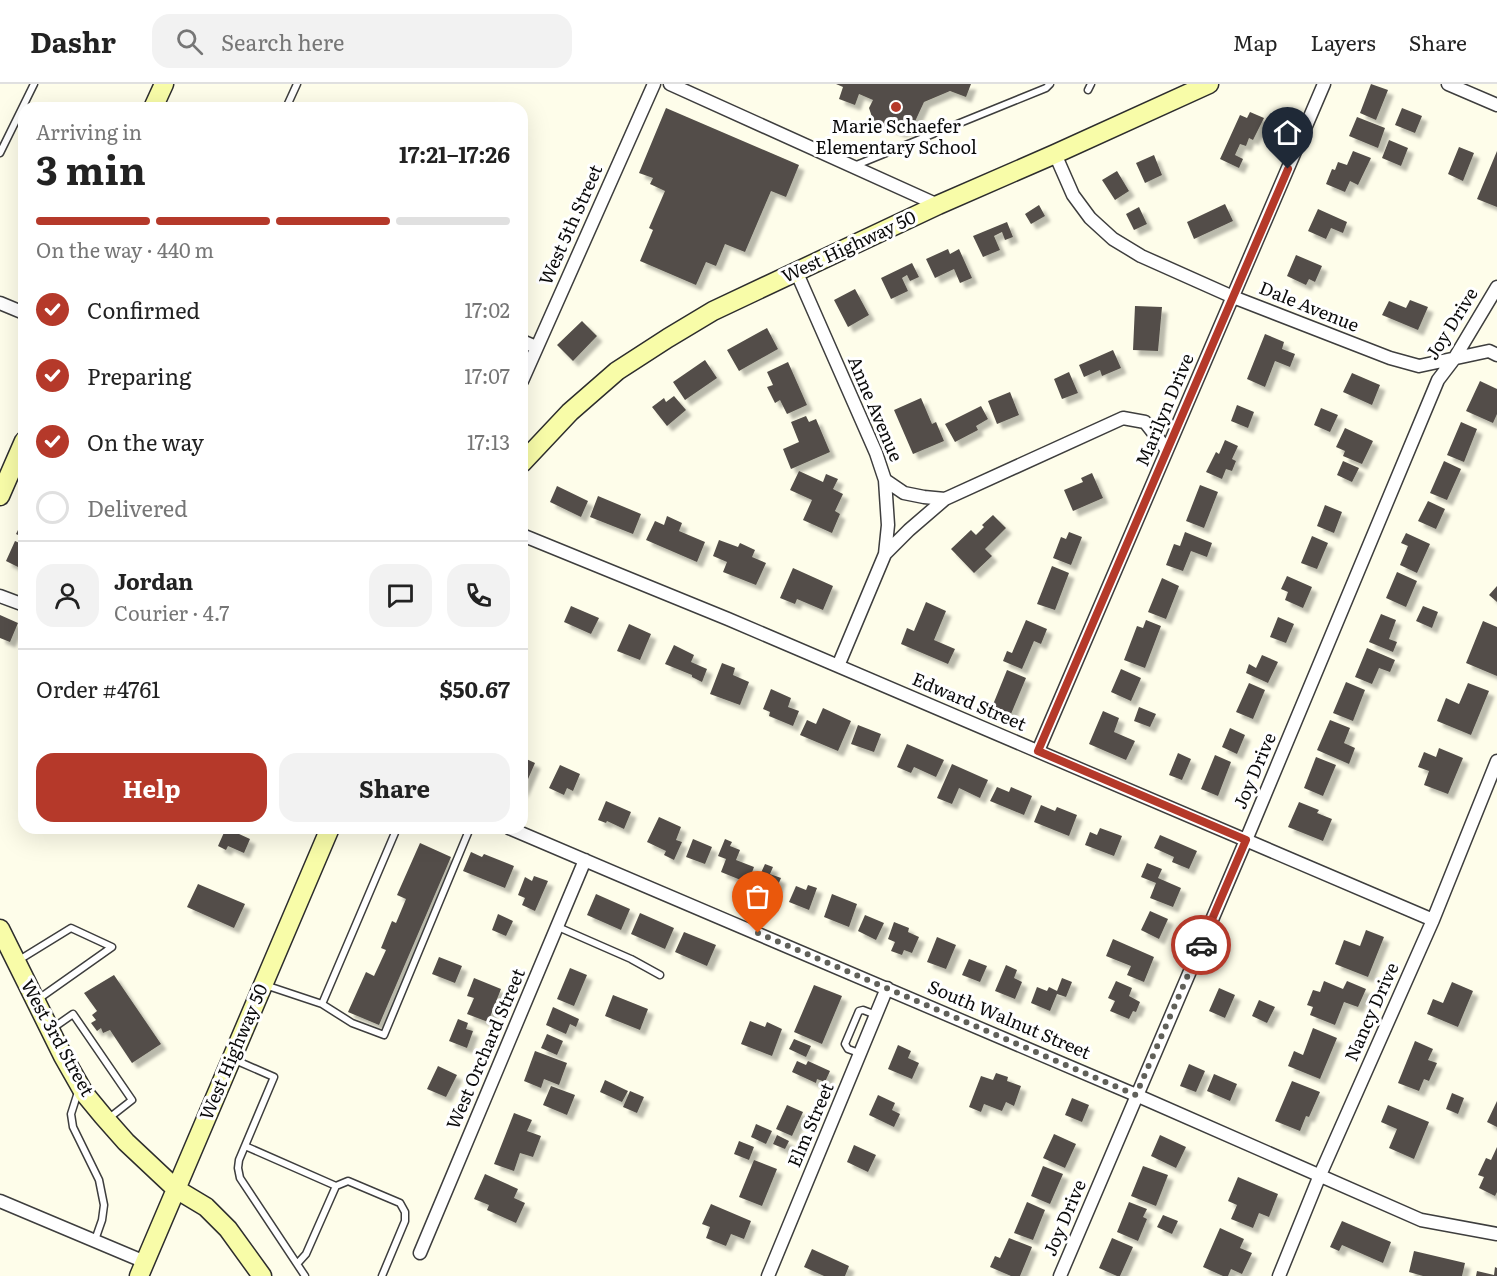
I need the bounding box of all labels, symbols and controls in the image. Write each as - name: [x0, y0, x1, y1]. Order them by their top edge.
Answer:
- search box: [152, 14, 572, 68]
- text: Dashr: [30, 20, 116, 62]
- icon: search: [173, 25, 206, 58]
- text: Search here: [221, 25, 344, 58]
- text: Map: [1233, 26, 1278, 57]
- text: Layers: [1311, 26, 1376, 57]
- text: Share: [1409, 26, 1467, 57]
- marker: Marie Schaefer Elementary School: [889, 100, 903, 114]
- pin: [1262, 107, 1313, 169]
- place label: Marie Schaefer Elementary School: [815, 112, 977, 160]
- text: Arriving in: [36, 116, 142, 146]
- icon: home: [1271, 116, 1304, 149]
- text: 17:21–17:26: [399, 137, 510, 170]
- text: 3 min: [36, 139, 146, 197]
- street label: West 5th Street: [531, 159, 609, 289]
- street label: West Highway 50: [777, 203, 920, 289]
- text: On the way · 440 m: [36, 234, 214, 264]
- street label: Dale Avenue: [1256, 273, 1364, 338]
- street label: Joy Drive: [1418, 282, 1484, 365]
- icon: check: [36, 293, 69, 326]
- text: Confirmed: [87, 293, 200, 326]
- text: 17:02: [465, 294, 510, 324]
- street label: Marilyn Drive: [1128, 349, 1200, 470]
- street label: Anne Avenue: [842, 351, 911, 465]
- icon: check: [36, 359, 69, 392]
- text: Preparing: [87, 359, 191, 392]
- text: 17:07: [464, 360, 510, 390]
- icon: check: [36, 425, 69, 458]
- text: On the way: [87, 425, 204, 458]
- text: 17:13: [467, 426, 510, 456]
- text: Delivered: [87, 491, 188, 524]
- button: person: [36, 564, 99, 627]
- text: Jordan: [114, 564, 193, 597]
- button: chat: [369, 564, 432, 627]
- button: phone: [447, 564, 510, 627]
- text: Courier · 4.7: [114, 597, 229, 627]
- street label: Edward Street: [908, 664, 1031, 737]
- text: Order #4761: [36, 672, 160, 705]
- text: $50.67: [439, 672, 510, 705]
- street label: Joy Drive: [1225, 728, 1282, 813]
- button: Help: [36, 753, 267, 822]
- button: Share: [279, 753, 510, 822]
- pin: [732, 871, 783, 933]
- icon: bag: [741, 880, 774, 913]
- courier: [1171, 915, 1231, 975]
- icon: car: [1185, 929, 1218, 962]
- street label: Nancy Drive: [1337, 958, 1404, 1065]
- street label: West Orchard Street: [438, 963, 531, 1133]
- street label: South Walnut Street: [924, 972, 1096, 1065]
- street label: West 3rd Street: [15, 974, 102, 1101]
- street label: West Highway 50: [192, 979, 274, 1124]
- street label: Elm Street: [780, 1077, 840, 1171]
- street label: Joy Drive: [1035, 1175, 1092, 1260]

